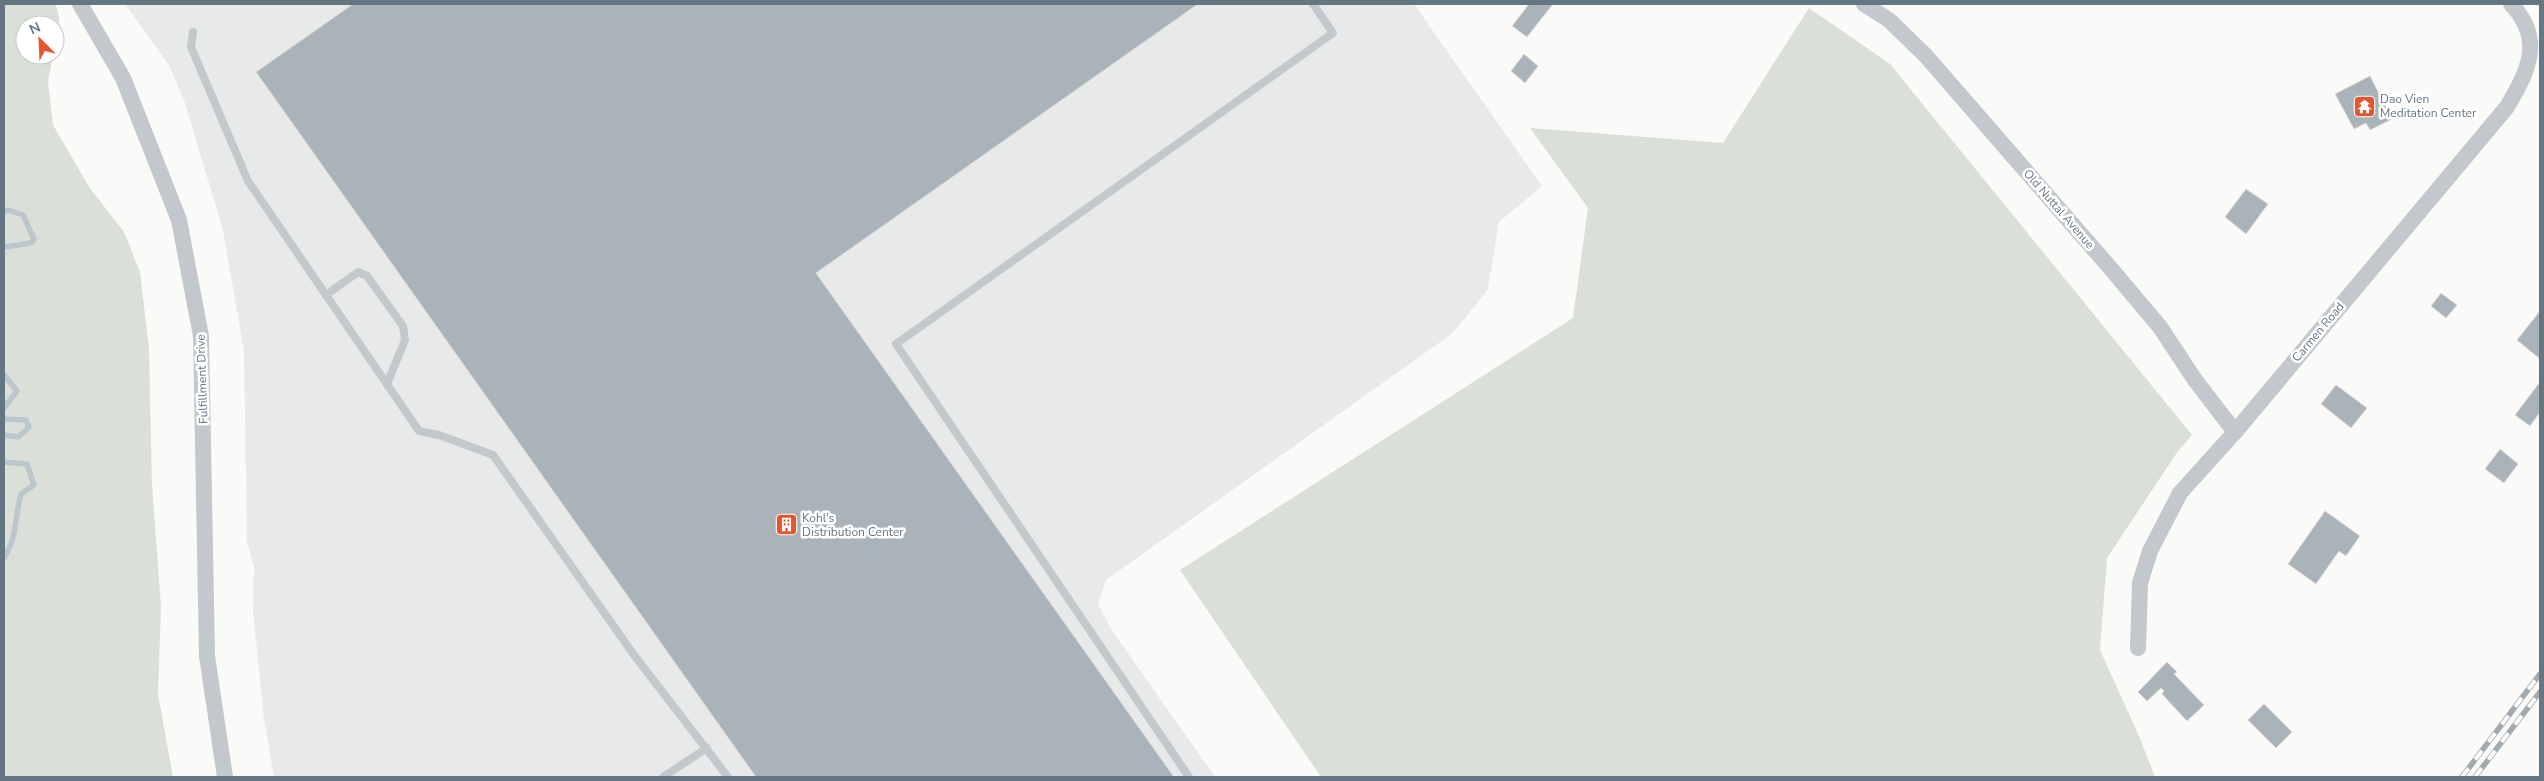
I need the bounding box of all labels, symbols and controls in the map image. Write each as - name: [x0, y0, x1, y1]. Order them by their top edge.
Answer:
- north arrow: [15, 15, 65, 65]
- text: N: [26, 18, 44, 39]
- place label: Dao Vien Meditation Center: [2380, 91, 2477, 121]
- temple icon: Dao Vien Meditation Center: [2352, 94, 2376, 118]
- street label: Old Nuttal Avenue: [2020, 166, 2098, 252]
- street label: Carmen Road: [2288, 299, 2348, 365]
- street label: Fulfillment Drive: [192, 334, 212, 424]
- place label: Kohl's Distribution Center: [802, 510, 904, 540]
- building icon: Kohl's Distribution Center: [774, 513, 798, 537]

